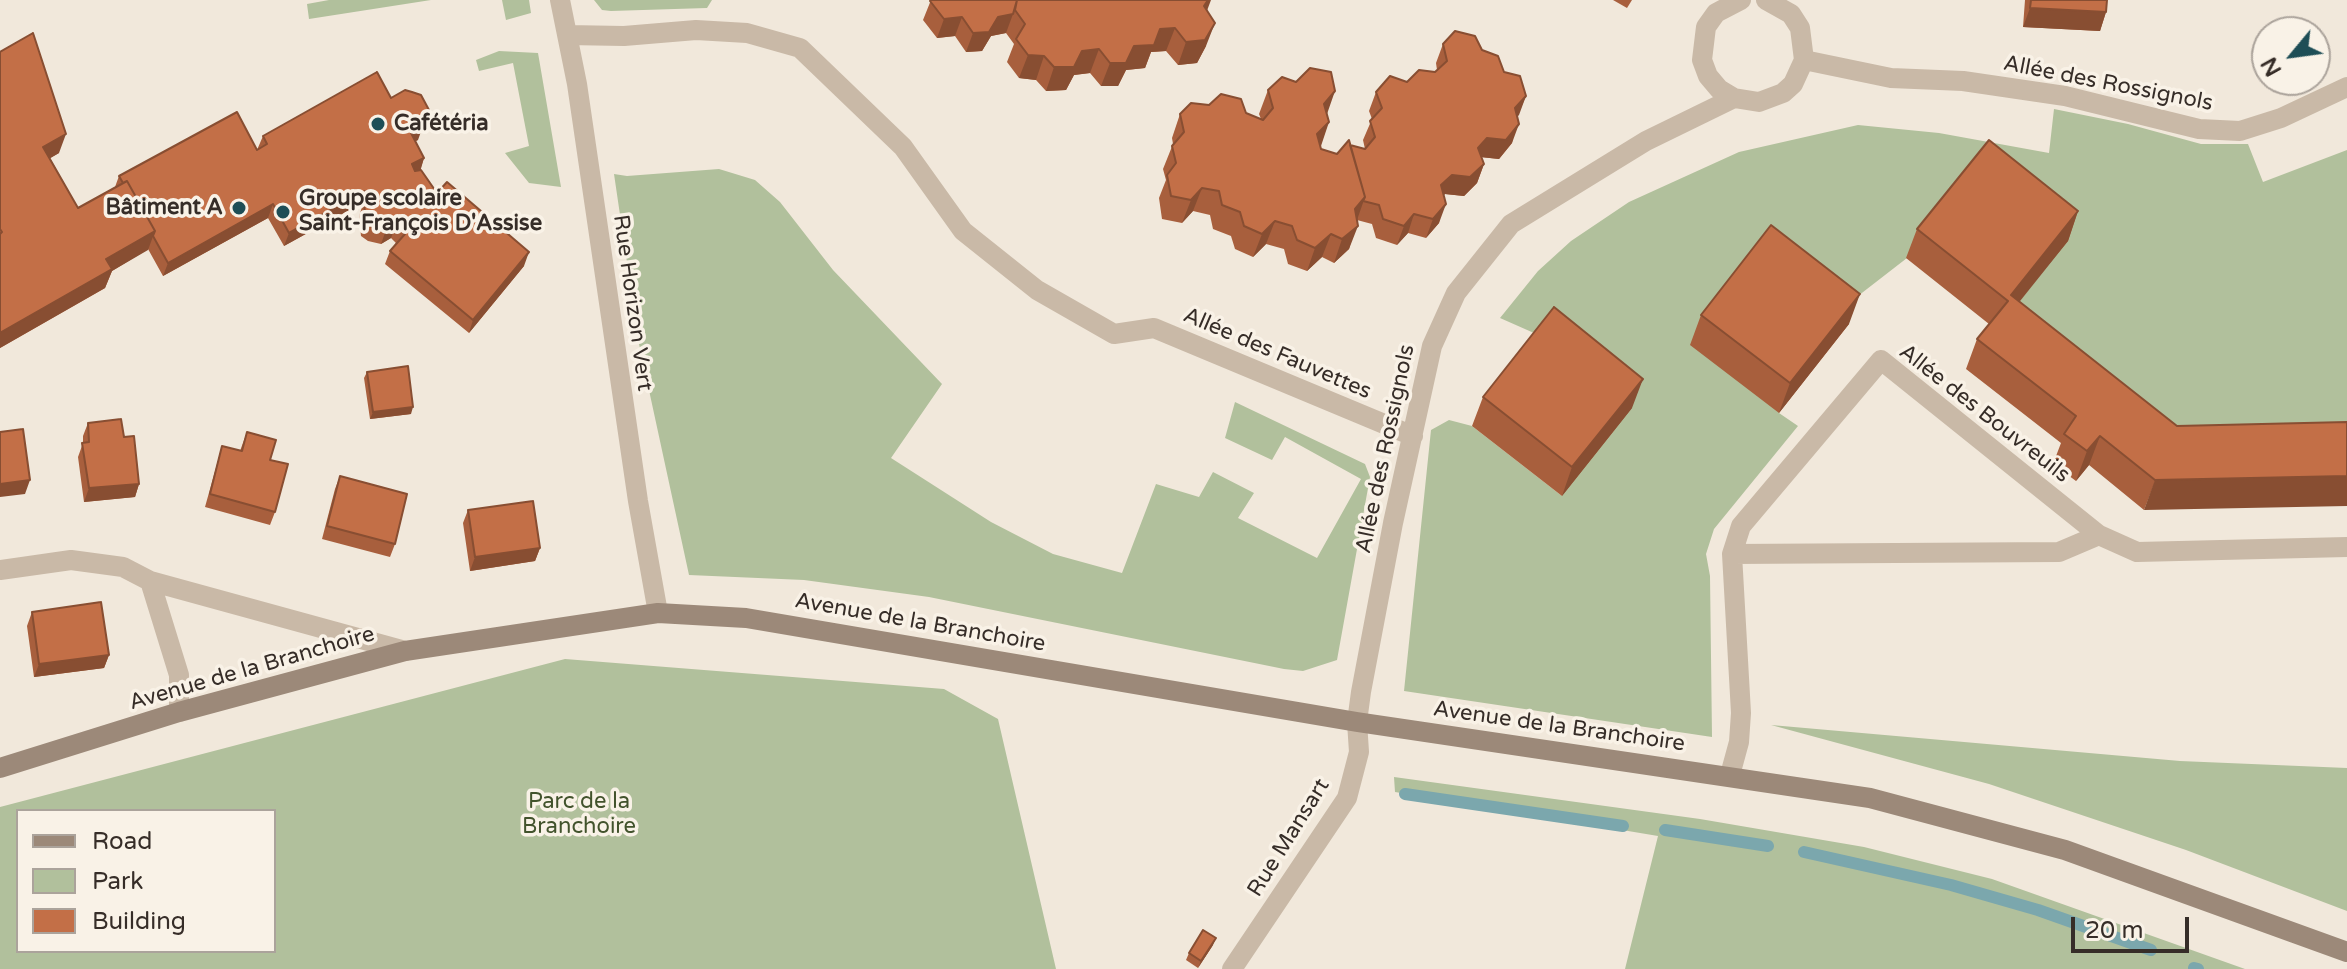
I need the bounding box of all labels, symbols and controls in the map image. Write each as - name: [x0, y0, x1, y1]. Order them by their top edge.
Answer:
- north arrow: [2251, 16, 2331, 96]
- street label: Allée des Rossignols: [2001, 51, 2215, 117]
- text: N: [2256, 53, 2287, 81]
- place label: Cafétéria: [394, 111, 489, 137]
- marker: Cafétéria: [369, 115, 387, 133]
- place label: Groupe scolaire Saint-François D'Assise: [299, 186, 542, 238]
- place label: Bâtiment A: [105, 195, 223, 221]
- marker: Bâtiment A: [230, 199, 248, 217]
- marker: Groupe scolaire Saint-François D'Assise: [274, 203, 292, 221]
- street label: Rue Horizon Vert: [607, 213, 657, 393]
- street label: Allée des Fauvettes: [1179, 302, 1375, 406]
- street label: Allée des Bouvreuils: [1893, 339, 2075, 489]
- street label: Allée des Rossignols: [1351, 342, 1421, 556]
- street label: Avenue de la Branchoire: [793, 588, 1047, 658]
- street label: Avenue de la Branchoire: [126, 621, 378, 717]
- street label: Avenue de la Branchoire: [1431, 696, 1687, 758]
- street label: Rue Mansart: [1242, 774, 1336, 902]
- park label: Parc de la Branchoire: [522, 789, 636, 840]
- legend: [16, 809, 276, 953]
- text: Road: [92, 827, 152, 856]
- text: Park: [92, 867, 143, 896]
- scale bar: [2075, 901, 2193, 951]
- text: Building: [92, 907, 186, 936]
- text: 20 m: [2085, 916, 2143, 945]

